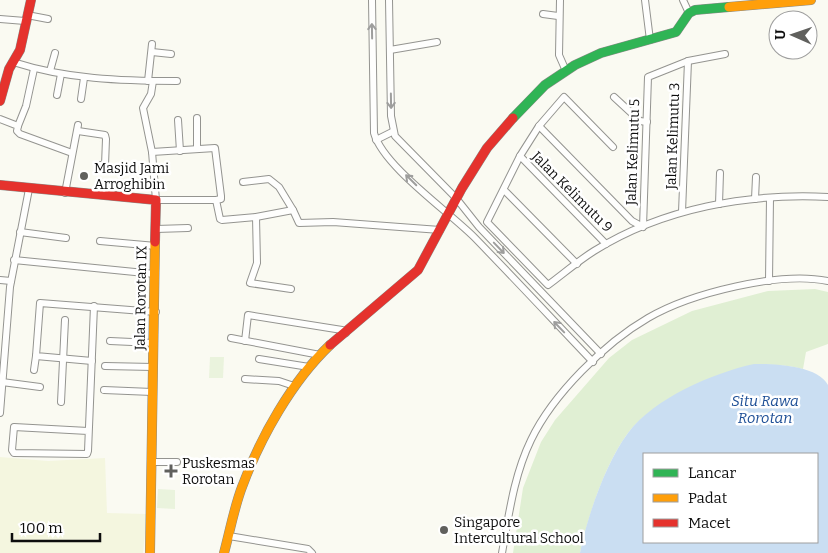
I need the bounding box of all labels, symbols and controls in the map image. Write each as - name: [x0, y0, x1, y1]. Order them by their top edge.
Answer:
- north arrow: [768, 10, 818, 60]
- one-way arrow: [367, 24, 377, 40]
- text: U: [772, 28, 789, 40]
- street label: Jalan Kelimutu 3: [663, 82, 683, 191]
- one-way arrow: [386, 93, 395, 109]
- street label: Jalan Kelimutu 5: [623, 99, 643, 206]
- street label: Jalan Kelimutu 9: [527, 147, 616, 236]
- place label: Masjid Jami Arroghibin: [94, 160, 169, 193]
- marker: Masjid Jami Arroghibin: [78, 170, 90, 182]
- one-way arrow: [405, 174, 417, 186]
- one-way arrow: [493, 242, 505, 254]
- street label: Jalan Rorotan IX: [132, 245, 150, 351]
- one-way arrow: [554, 321, 566, 333]
- water label: Situ Rawa Rorotan: [731, 392, 799, 427]
- legend: [643, 453, 818, 543]
- place label: Puskesmas Rorotan: [182, 455, 255, 488]
- marker: Puskesmas Rorotan: [164, 464, 178, 478]
- text: Lancar: [688, 464, 736, 482]
- text: Padat: [688, 489, 728, 507]
- scale bar: [12, 510, 100, 542]
- place label: Singapore Intercultural School: [454, 514, 584, 547]
- text: Macet: [688, 514, 731, 532]
- text: 100 m: [20, 519, 63, 537]
- marker: Singapore Intercultural School: [438, 524, 450, 536]

